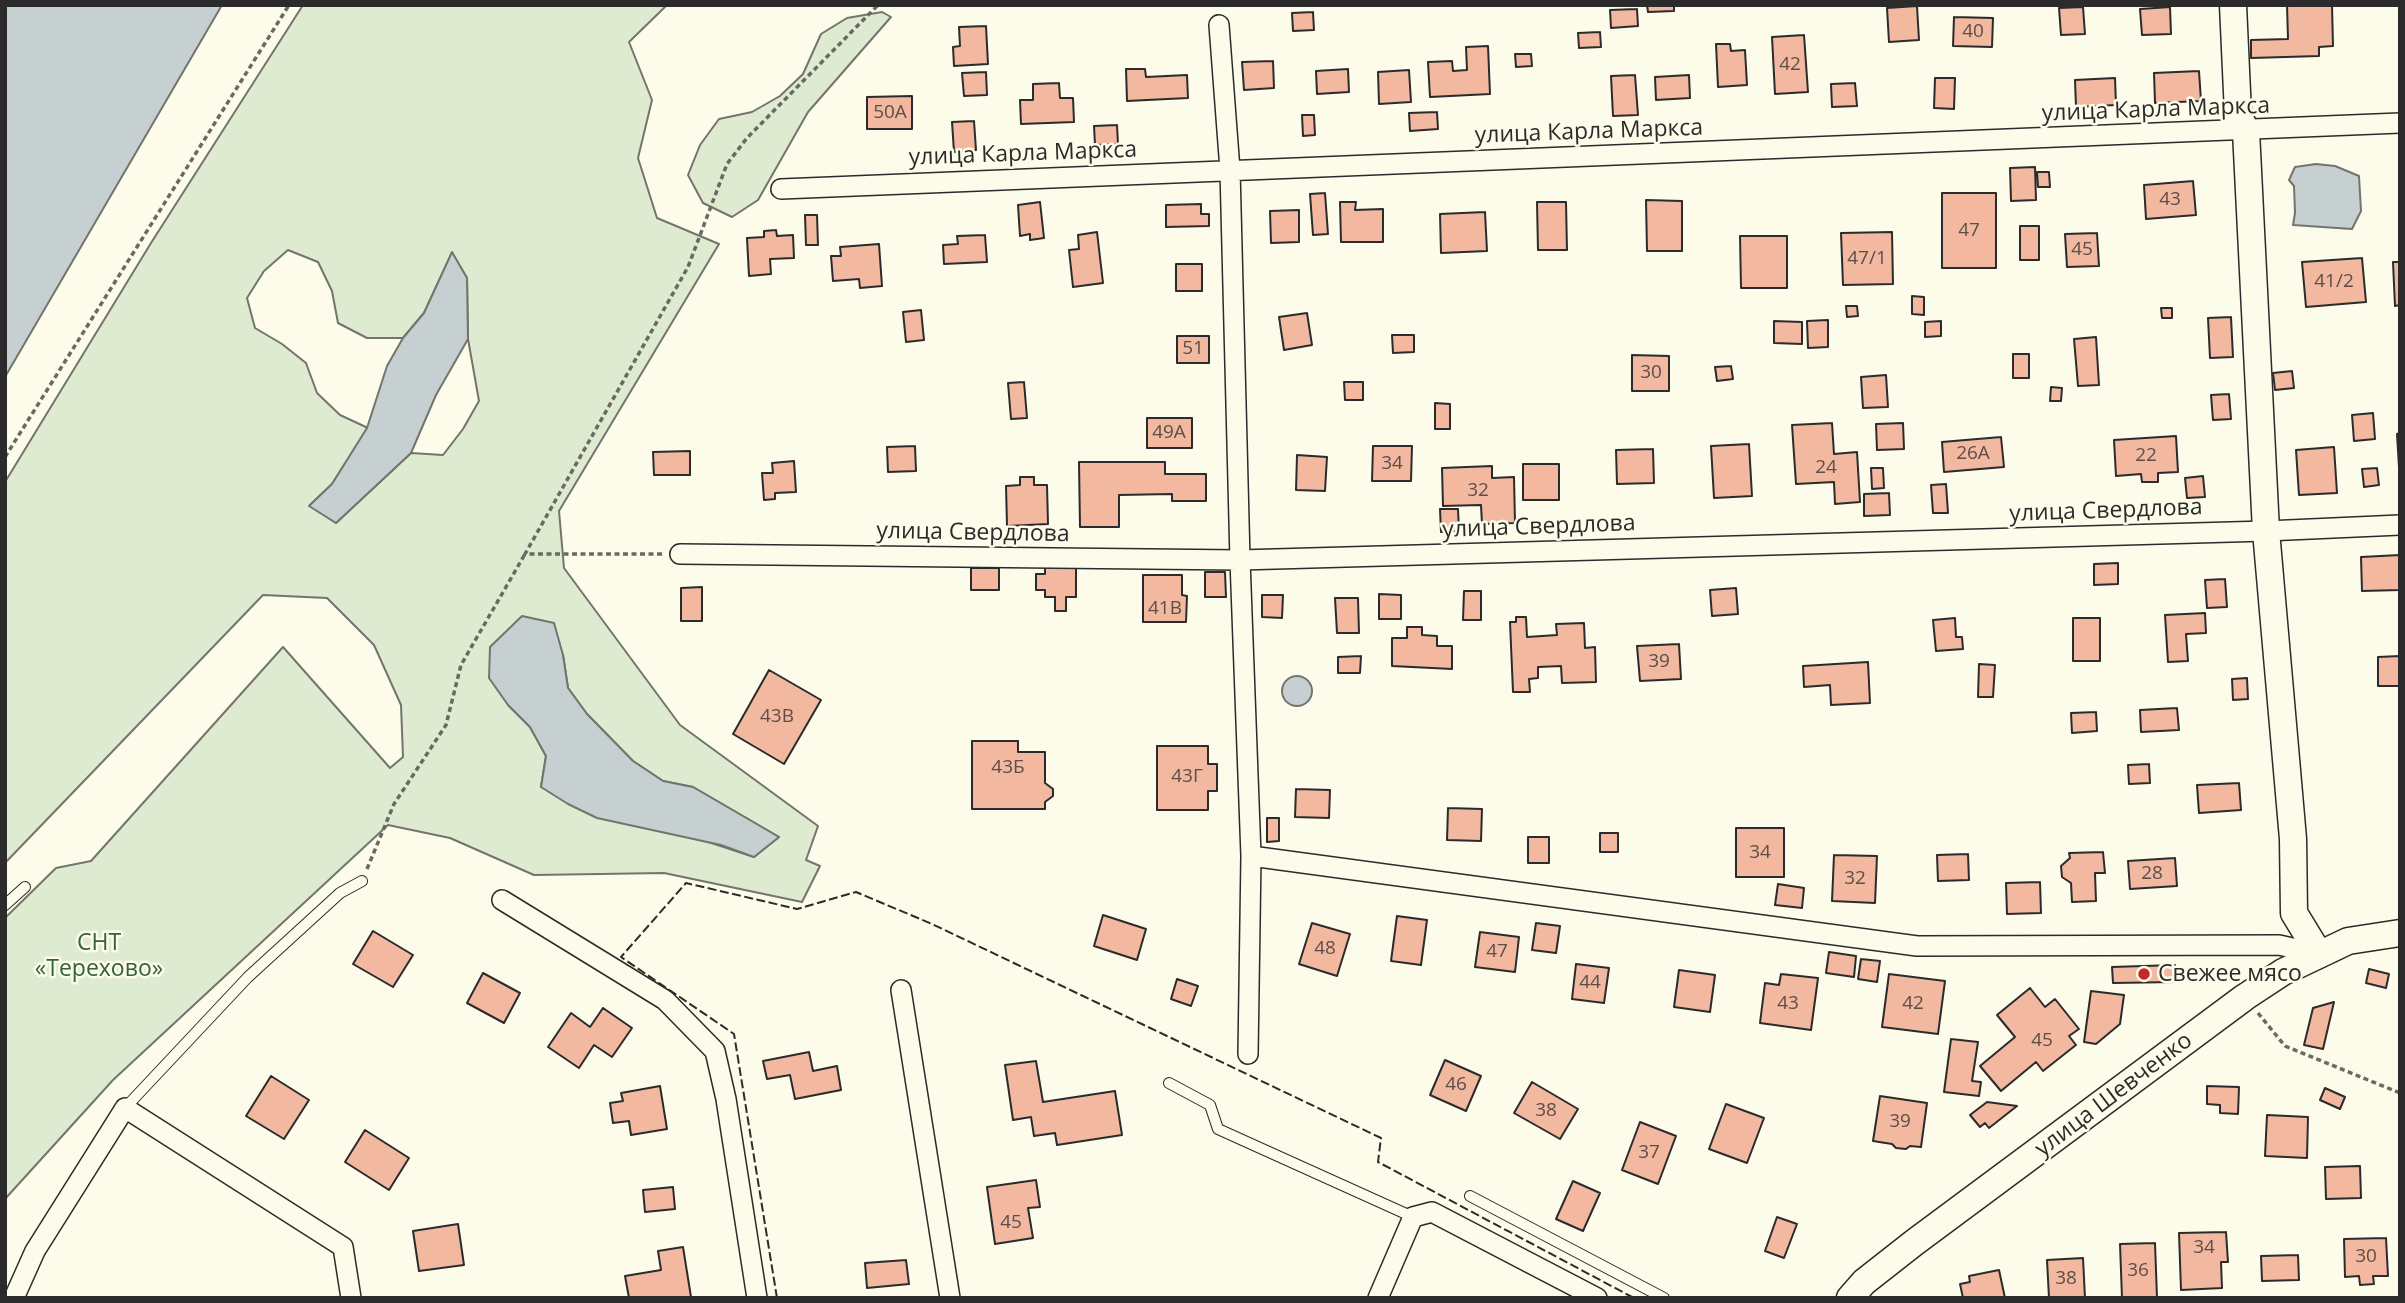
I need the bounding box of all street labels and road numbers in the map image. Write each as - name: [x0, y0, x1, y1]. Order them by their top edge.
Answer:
- street label: улица Карла Маркса: [2041, 92, 2271, 128]
- street label: улица Карла Маркса: [1474, 114, 1704, 150]
- street label: улица Карла Маркса: [908, 136, 1138, 172]
- street label: улица Свердлова: [2009, 494, 2203, 528]
- street label: улица Свердлова: [1442, 510, 1636, 544]
- street label: улица Свердлова: [876, 518, 1070, 548]
- street label: улица Шевченко: [2030, 1027, 2198, 1163]

